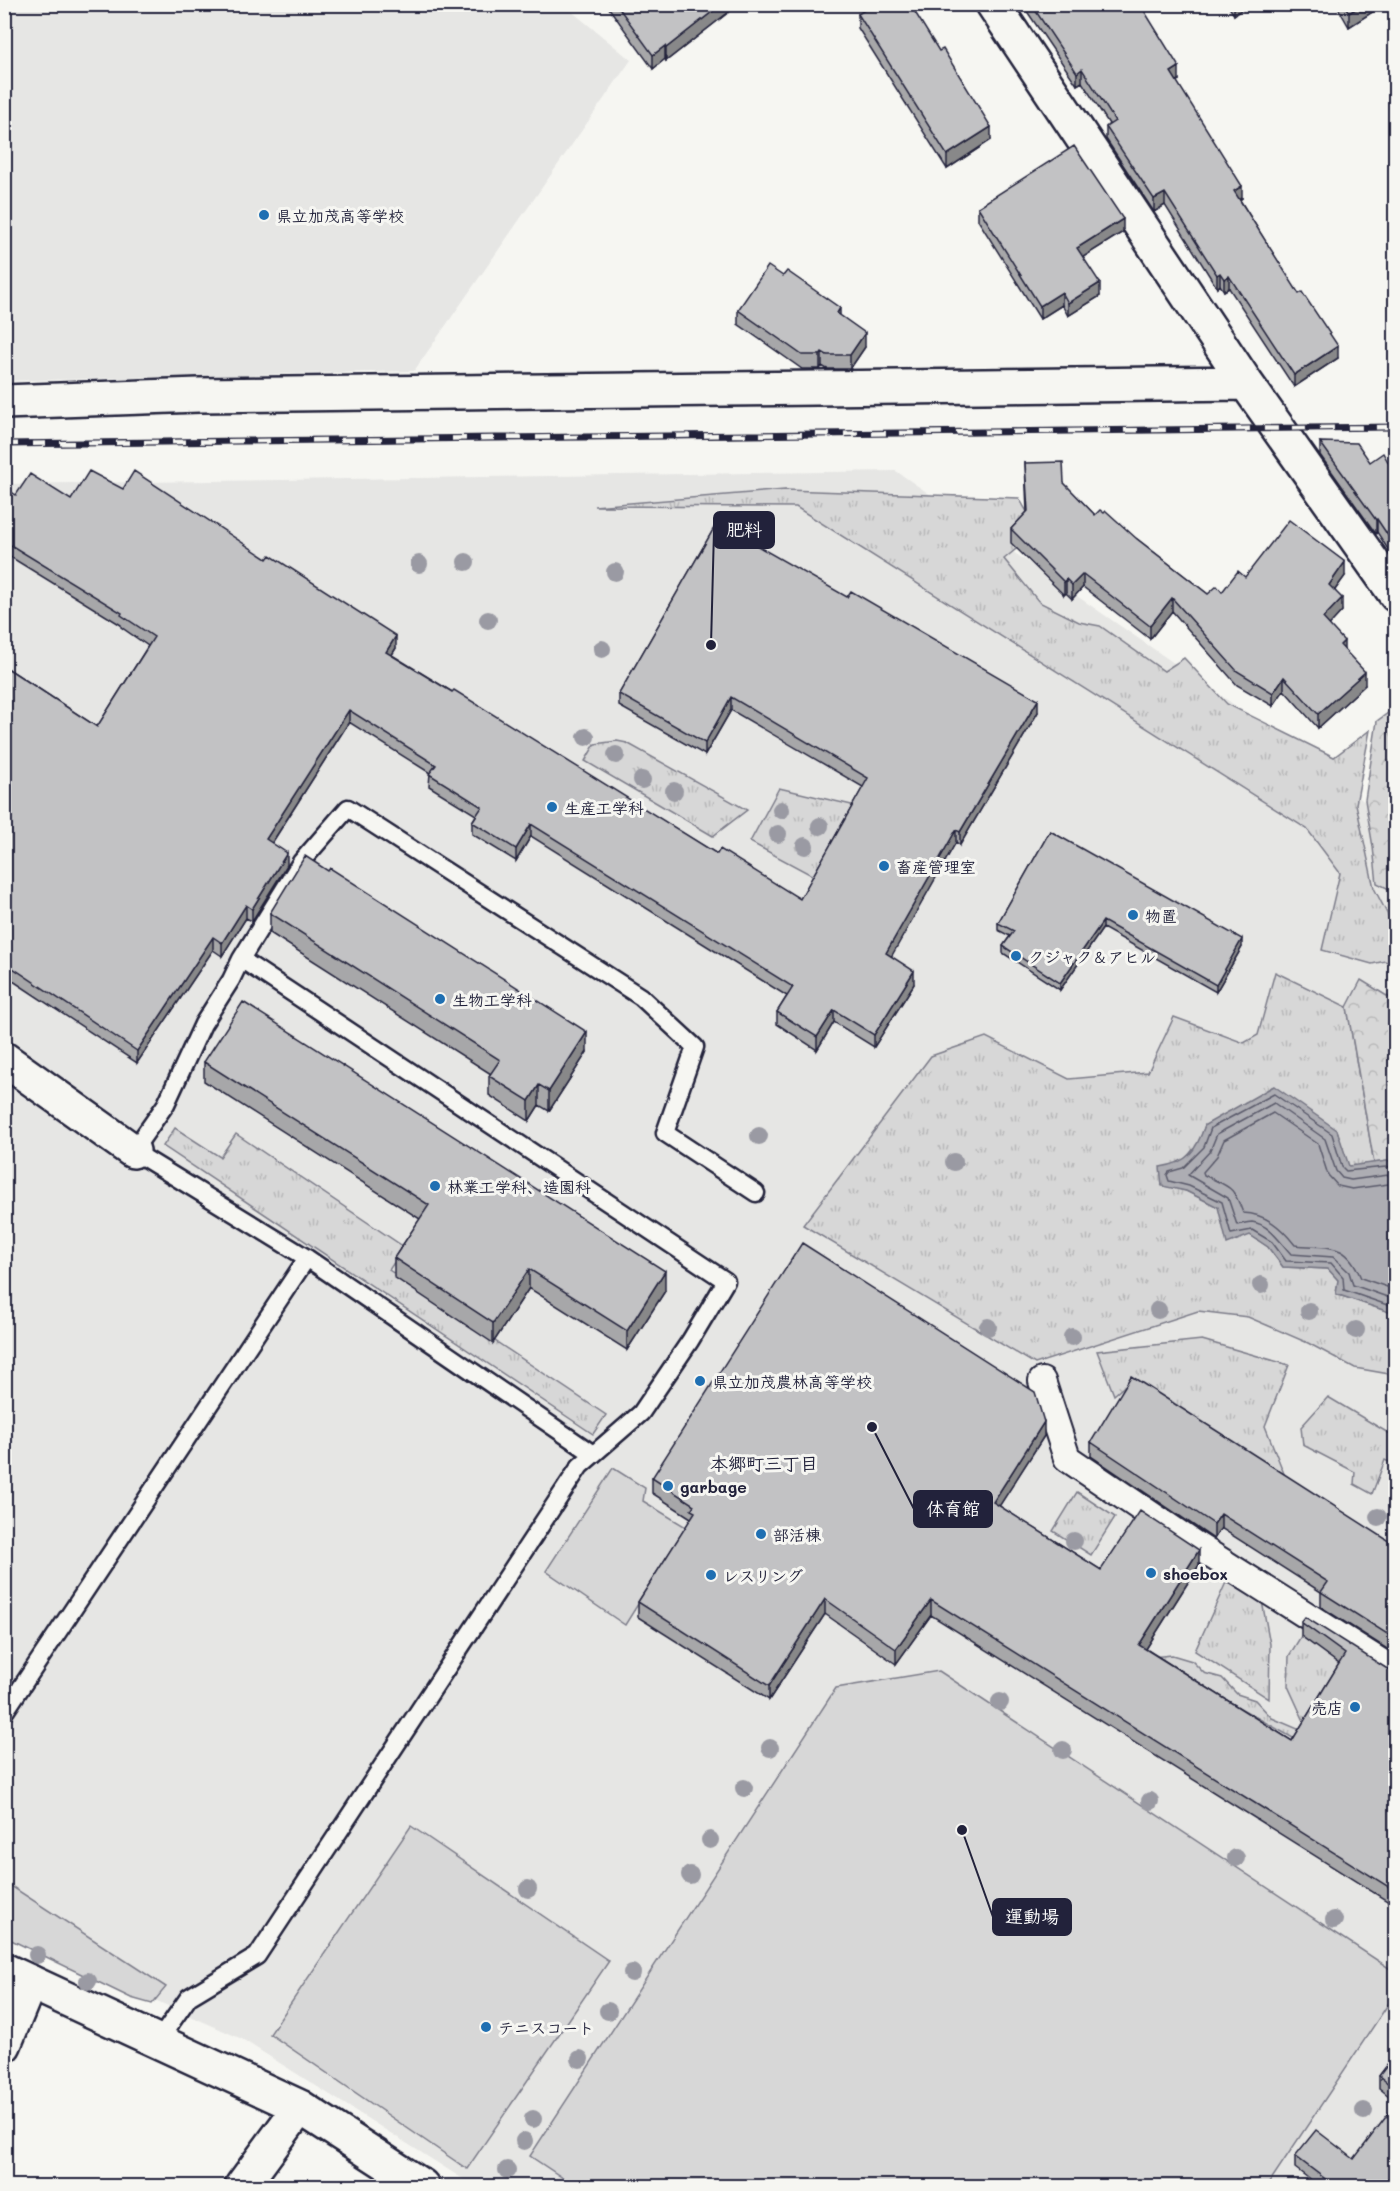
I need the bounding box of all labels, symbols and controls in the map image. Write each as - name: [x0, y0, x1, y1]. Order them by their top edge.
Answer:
- place label: 県立加茂高等学校: [276, 205, 404, 226]
- marker: 県立加茂高等学校: [257, 208, 271, 222]
- callout: 肥料: [714, 512, 774, 548]
- text: 肥料: [726, 517, 762, 541]
- place label: 生産工学科: [564, 797, 644, 818]
- marker: 生産工学科: [545, 800, 559, 814]
- place label: 畜産管理室: [896, 856, 976, 877]
- marker: 畜産管理室: [877, 859, 891, 873]
- place label: 物置: [1145, 905, 1177, 926]
- marker: 物置: [1126, 908, 1140, 922]
- place label: クジャク＆アヒル: [1028, 946, 1156, 967]
- marker: クジャク＆アヒル: [1009, 949, 1023, 963]
- place label: 生物工学科: [452, 989, 532, 1010]
- marker: 生物工学科: [433, 992, 447, 1006]
- place label: 林業工学科、造園科: [447, 1176, 591, 1197]
- marker: 林業工学科、造園科: [428, 1179, 442, 1193]
- place label: 県立加茂農林高等学校: [712, 1371, 872, 1392]
- marker: 県立加茂農林高等学校: [693, 1374, 707, 1388]
- district label: 本郷町三丁目: [710, 1451, 818, 1475]
- place label: garbage: [680, 1476, 747, 1497]
- marker: garbage: [661, 1479, 675, 1493]
- callout: 体育館: [914, 1491, 992, 1527]
- text: 体育館: [926, 1496, 980, 1520]
- place label: 部活棟: [773, 1524, 822, 1545]
- marker: 部活棟: [754, 1527, 768, 1541]
- place label: shoebox: [1163, 1563, 1228, 1584]
- place label: レスリング: [723, 1565, 803, 1586]
- marker: shoebox: [1144, 1566, 1158, 1580]
- marker: レスリング: [704, 1568, 718, 1582]
- place label: 売店: [1311, 1697, 1343, 1718]
- marker: 売店: [1348, 1700, 1362, 1714]
- callout: 運動場: [993, 1899, 1071, 1935]
- text: 運動場: [1005, 1904, 1059, 1928]
- place label: テニスコート: [498, 2017, 594, 2038]
- marker: テニスコート: [479, 2020, 493, 2034]

